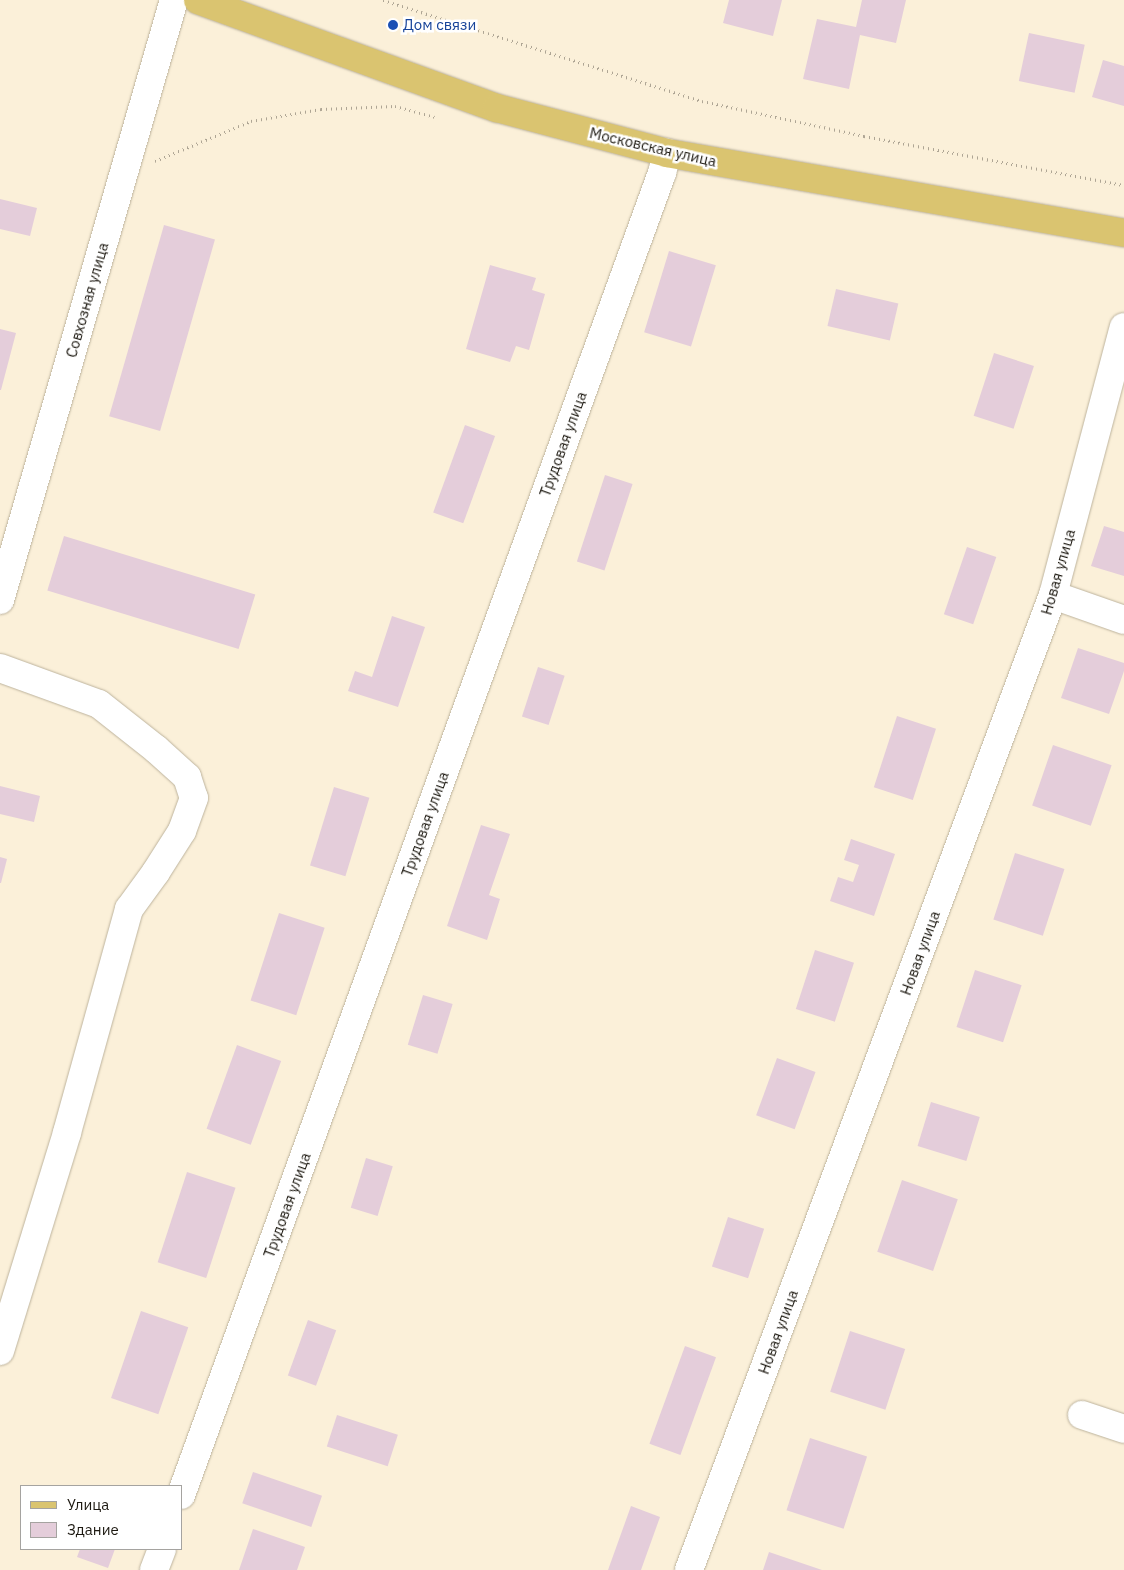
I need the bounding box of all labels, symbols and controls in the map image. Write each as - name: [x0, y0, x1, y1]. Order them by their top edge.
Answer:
- place label: Дом связи: [403, 16, 476, 34]
- marker: Дом связи: [387, 19, 399, 31]
- street label: Московская улица: [588, 124, 718, 170]
- street label: Совхозная улица: [62, 240, 112, 360]
- street label: Трудовая улица: [536, 389, 590, 499]
- street label: Новая улица: [1037, 527, 1079, 617]
- street label: Трудовая улица: [398, 769, 452, 879]
- street label: Новая улица: [896, 908, 944, 998]
- street label: Трудовая улица: [260, 1150, 314, 1260]
- street label: Новая улица: [754, 1287, 802, 1377]
- legend: [20, 1485, 182, 1550]
- text: Улица: [67, 1495, 109, 1514]
- text: Здание: [67, 1520, 119, 1539]

